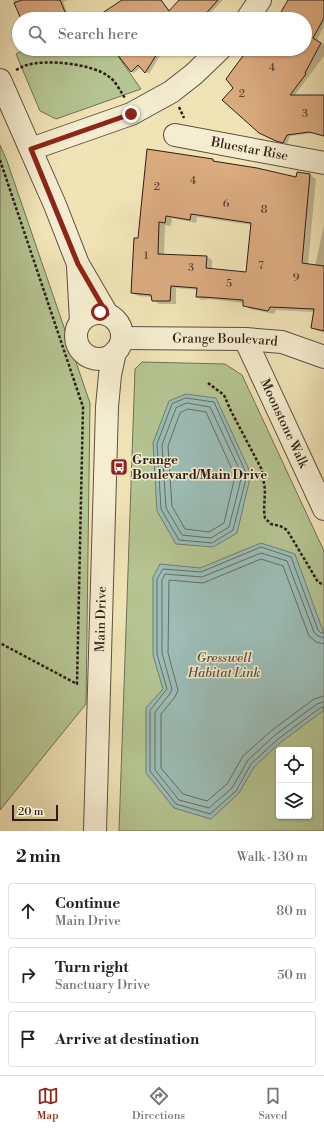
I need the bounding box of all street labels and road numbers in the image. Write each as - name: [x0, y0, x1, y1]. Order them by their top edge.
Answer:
- street label: Bluestar Rise: [209, 134, 290, 164]
- street label: Grange Boulevard: [172, 330, 279, 350]
- street label: Moonstone Walk: [257, 376, 312, 472]
- street label: Main Drive: [92, 585, 110, 652]

